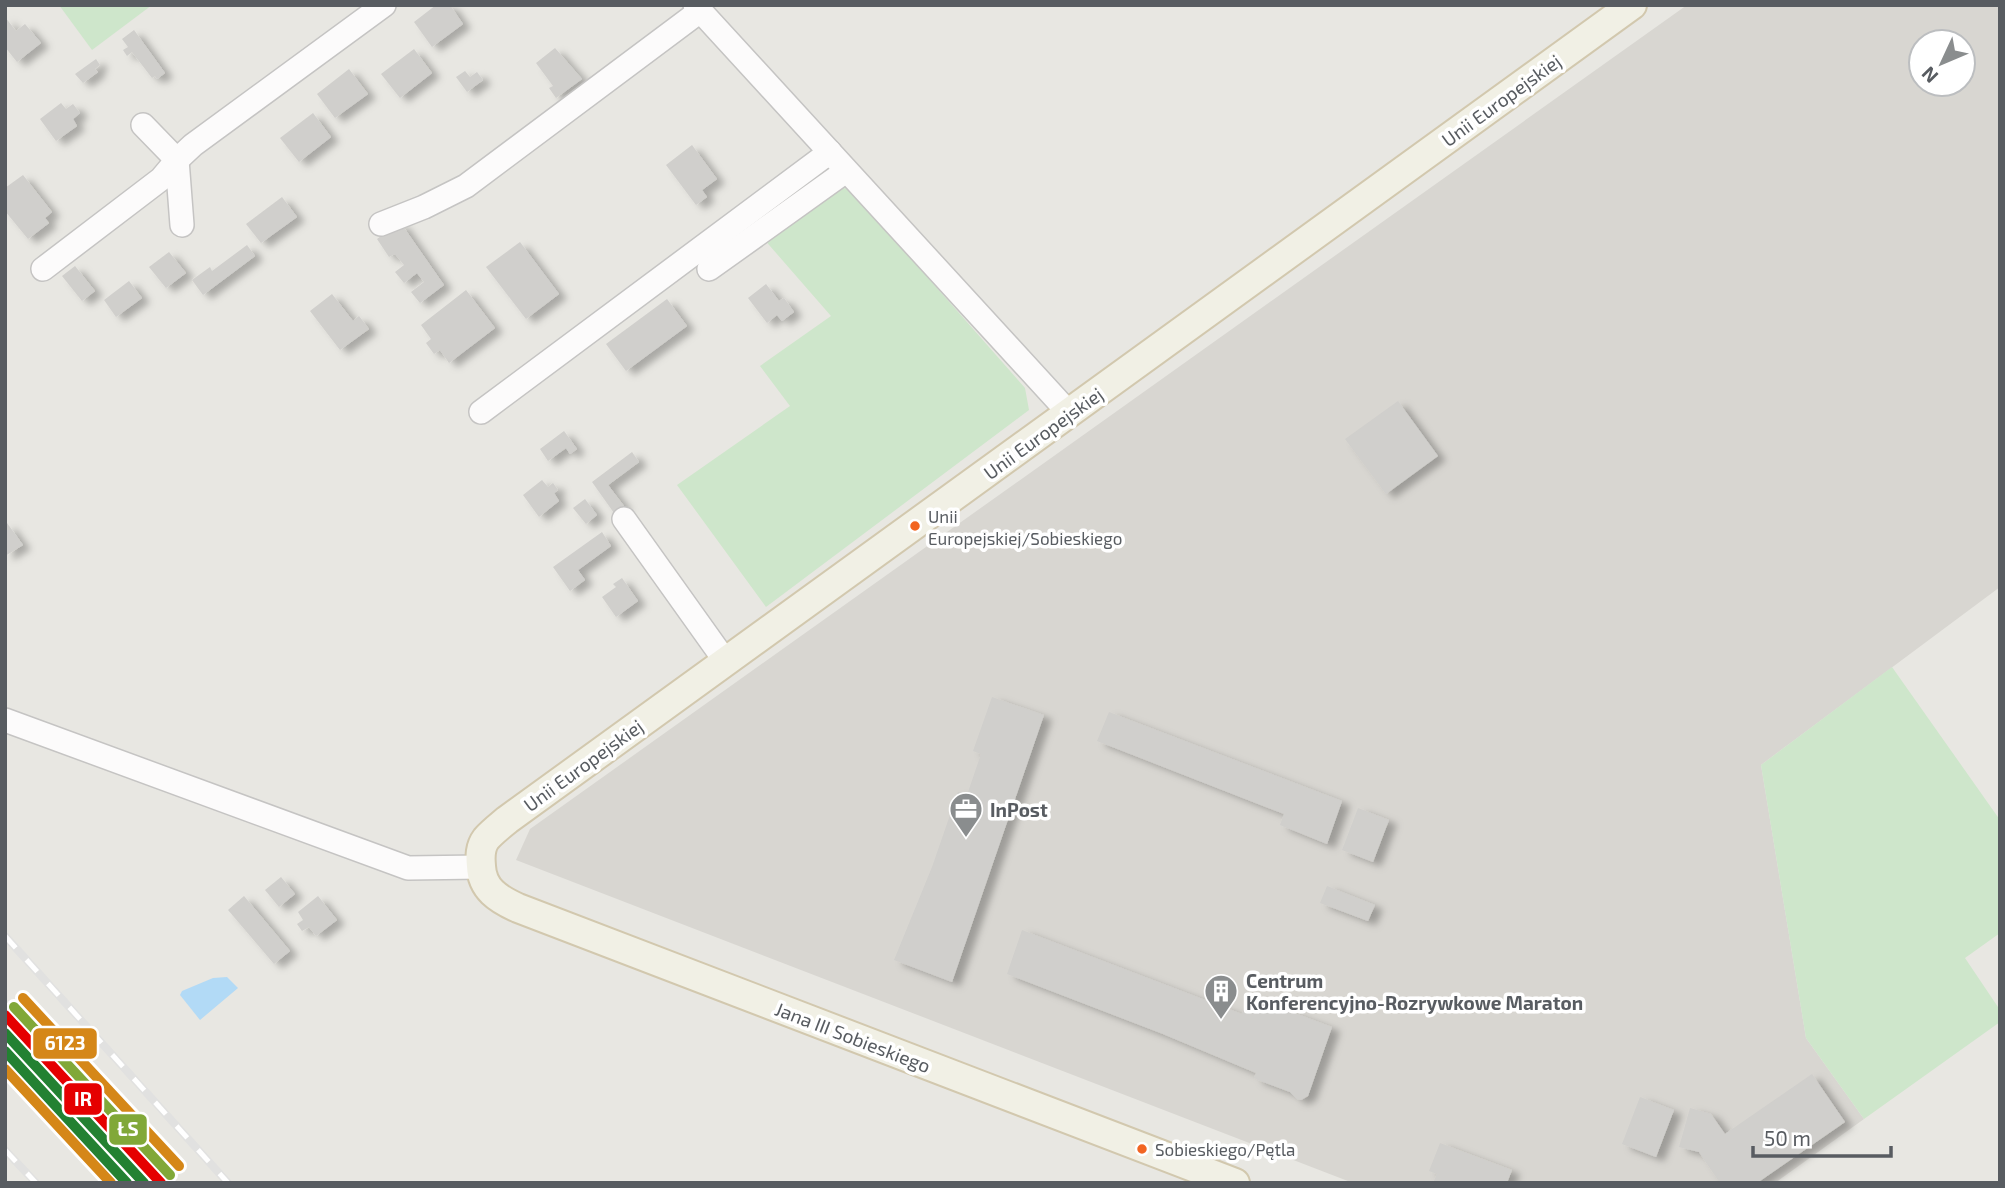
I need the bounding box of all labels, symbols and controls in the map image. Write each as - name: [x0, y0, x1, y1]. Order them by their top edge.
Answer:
- north arrow: [1907, 28, 1977, 98]
- street label: Unii Europejskiej: [1437, 49, 1565, 151]
- text: N: [1916, 62, 1942, 88]
- street label: Unii Europejskiej: [979, 382, 1107, 484]
- place label: Unii Europejskiej/Sobieskiego: [928, 506, 1122, 549]
- marker: Unii Europejskiej/Sobieskiego: [908, 519, 922, 533]
- street label: Unii Europejskiej: [519, 714, 647, 816]
- office icon: InPost: [947, 790, 985, 839]
- place label: InPost: [990, 798, 1048, 821]
- place label: Centrum Konferencyjno-Rozrywkowe Maraton: [1246, 969, 1583, 1015]
- building icon: Centrum Konferencyjno-Rozrywkowe Maraton: [1202, 972, 1240, 1021]
- street label: Jana III Sobieskiego: [772, 997, 934, 1077]
- line badge: 6123: [32, 1027, 98, 1060]
- text: 6123: [44, 1031, 86, 1054]
- line badge: IR: [63, 1082, 103, 1116]
- text: IR: [74, 1087, 92, 1110]
- line badge: ŁS: [108, 1113, 148, 1146]
- scale bar: [1753, 1114, 1891, 1158]
- text: ŁS: [117, 1117, 139, 1140]
- text: 50 m: [1764, 1125, 1811, 1150]
- place label: Sobieskiego/Pętla: [1155, 1139, 1295, 1160]
- marker: Sobieskiego/Pętla: [1135, 1142, 1149, 1156]

